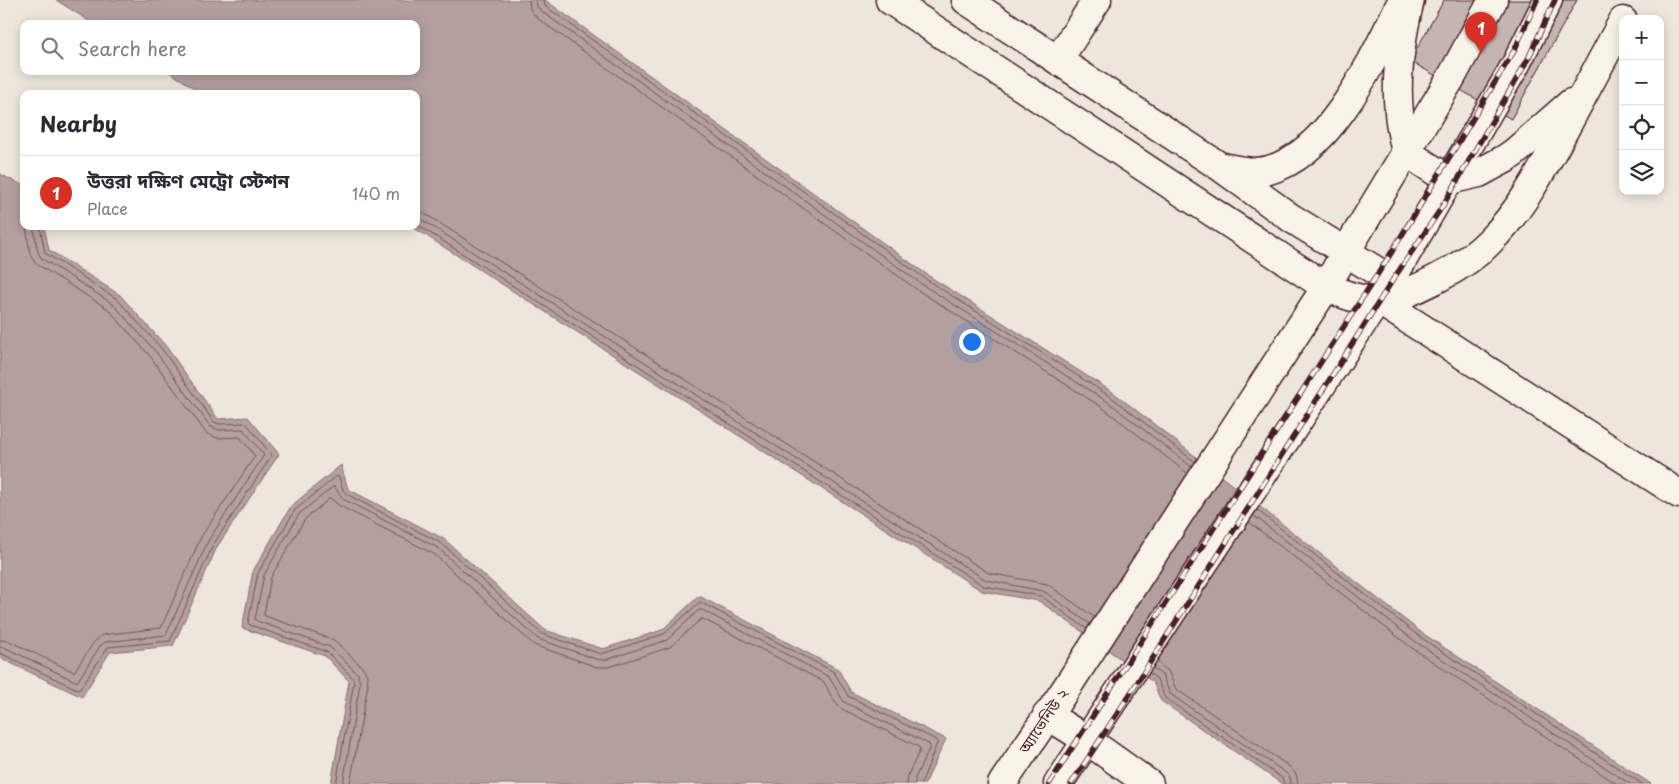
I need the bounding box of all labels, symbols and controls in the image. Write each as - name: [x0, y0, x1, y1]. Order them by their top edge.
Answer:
- pin: 1: [1465, 12, 1497, 53]
- map controls: [1619, 15, 1664, 195]
- button: +: [1619, 15, 1664, 60]
- search box: [20, 20, 420, 75]
- icon: search: [38, 34, 66, 62]
- text: Search here: [78, 34, 187, 62]
- button: −: [1619, 60, 1664, 105]
- button: locate: [1619, 105, 1664, 150]
- text: Nearby: [40, 107, 117, 139]
- button: layers: [1619, 150, 1664, 195]
- text: উত্তরা দক্ষিণ মেট্রো স্টেশন: [87, 166, 289, 194]
- text: 1: [52, 181, 60, 205]
- text: 140 m: [352, 181, 400, 205]
- text: Place: [87, 196, 128, 220]
- your location: [959, 329, 985, 355]
- street label: অ্যাভেনিউ ২: [1012, 683, 1073, 758]

